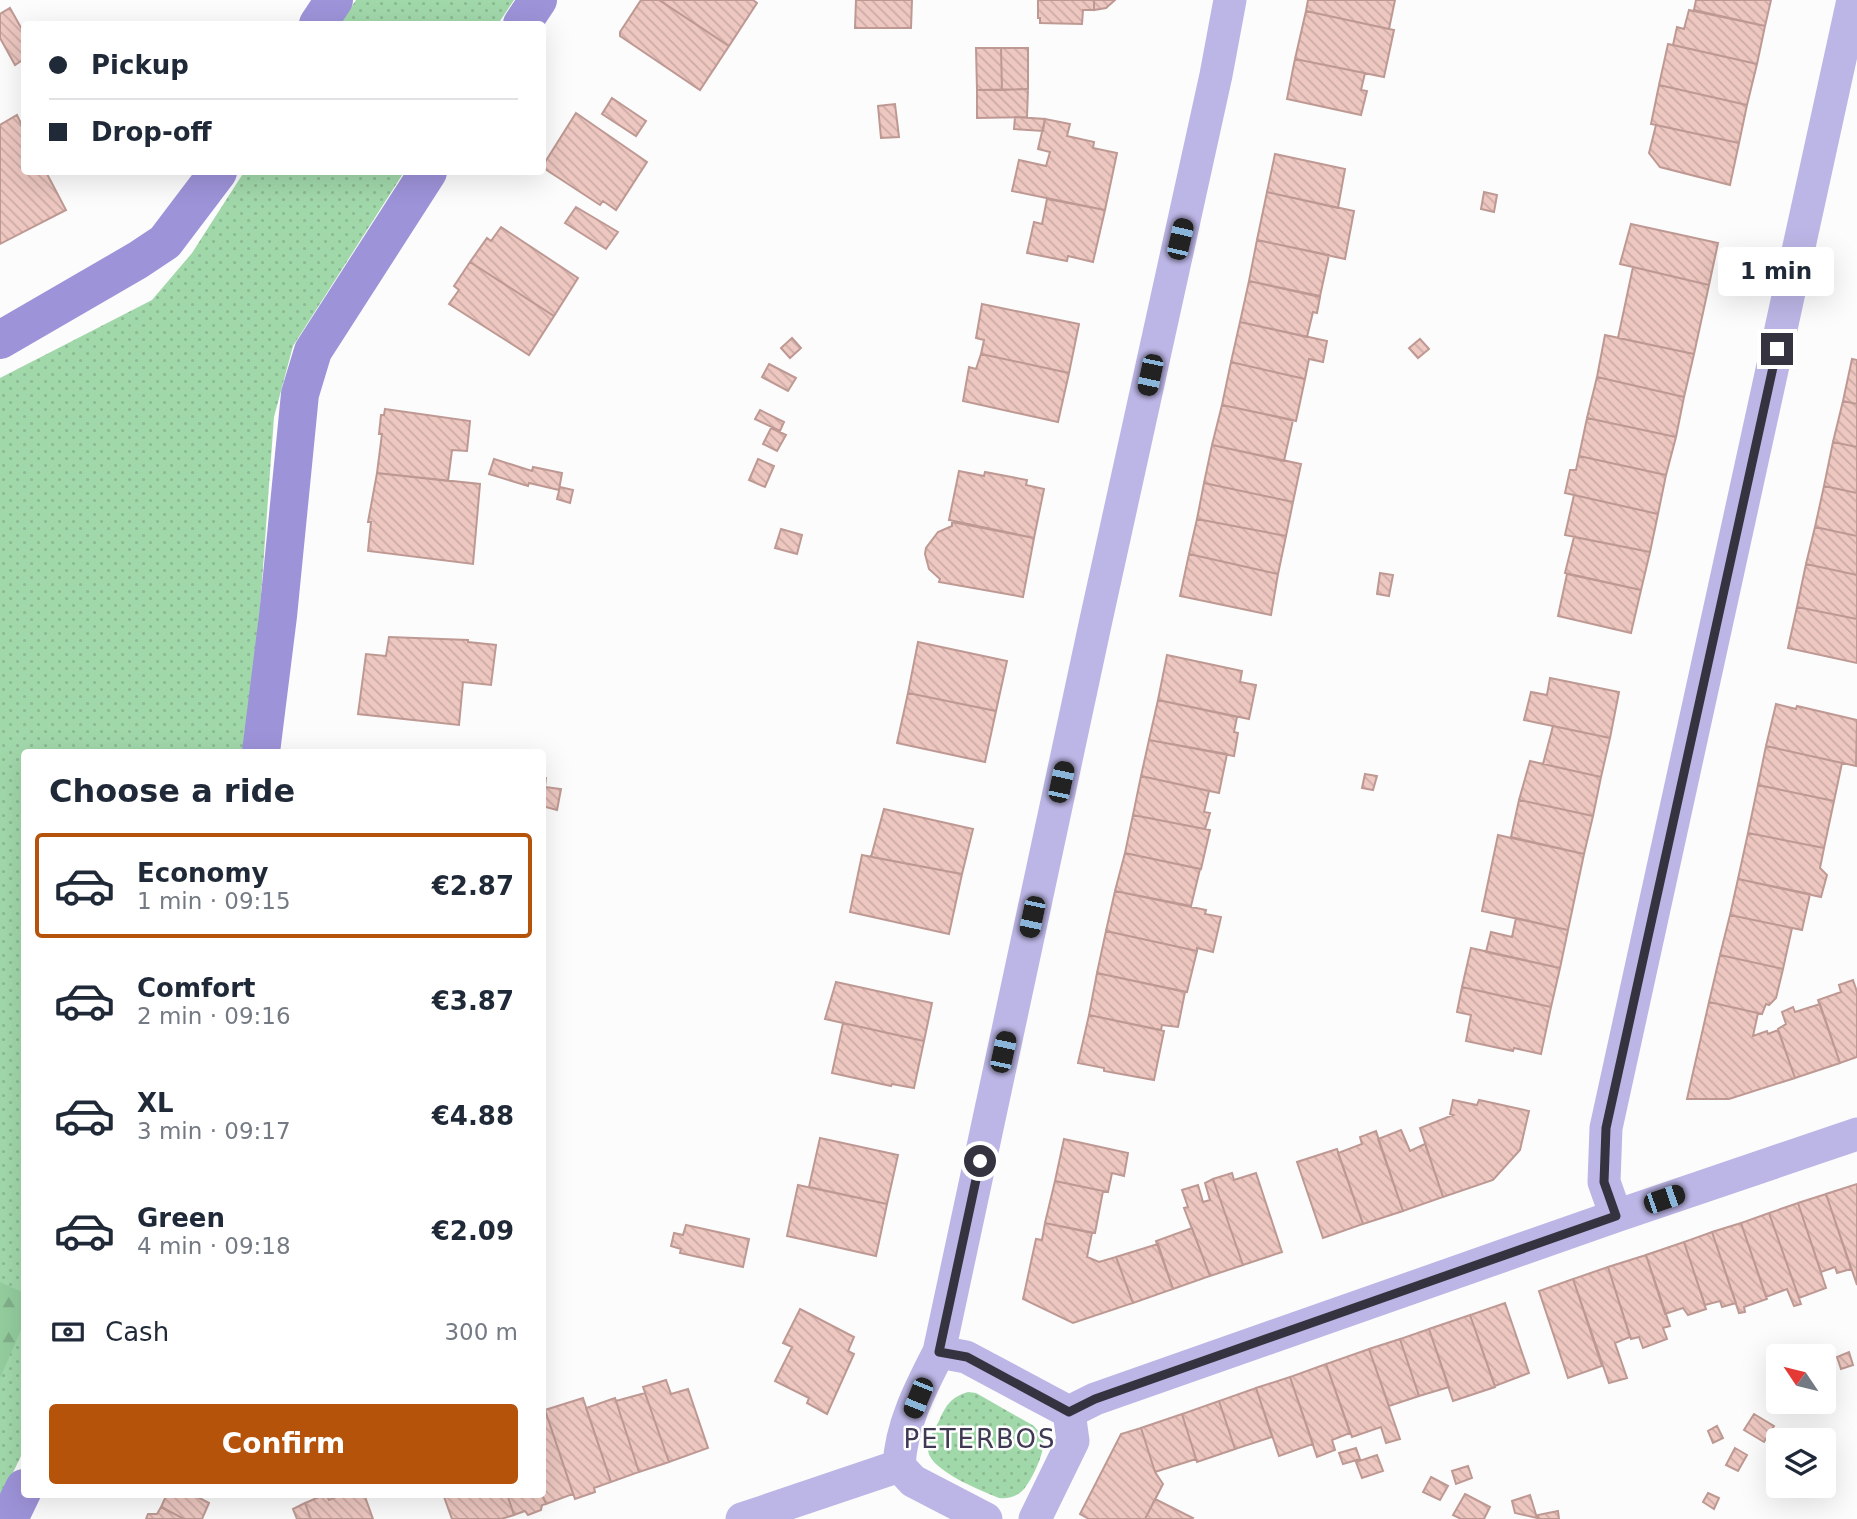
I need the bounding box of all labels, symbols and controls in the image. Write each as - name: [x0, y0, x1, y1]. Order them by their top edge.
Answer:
- text: Pickup: [91, 50, 189, 80]
- text: Drop-off: [91, 117, 212, 147]
- car: [1166, 216, 1195, 262]
- callout: 1 min: [1719, 247, 1835, 296]
- text: 1 min: [1740, 258, 1812, 284]
- route end: [1761, 333, 1793, 365]
- car: [1136, 352, 1165, 398]
- car: [1047, 759, 1076, 805]
- text: Choose a ride: [49, 772, 295, 810]
- icon: car: [53, 854, 116, 917]
- text: Economy: [137, 858, 268, 888]
- text: €2.87: [432, 871, 514, 901]
- text: 1 min · 09:15: [137, 888, 291, 914]
- car: [1018, 894, 1047, 940]
- icon: car: [53, 969, 116, 1032]
- text: Comfort: [137, 973, 255, 1003]
- text: €3.87: [432, 986, 514, 1016]
- text: 2 min · 09:16: [137, 1003, 291, 1029]
- car: [989, 1029, 1018, 1075]
- icon: car: [53, 1084, 116, 1147]
- text: XL: [137, 1088, 174, 1118]
- text: €4.88: [432, 1101, 514, 1131]
- text: 3 min · 09:17: [137, 1118, 291, 1144]
- route start: [964, 1145, 996, 1177]
- car: [1641, 1182, 1688, 1216]
- icon: car: [53, 1199, 116, 1262]
- text: Green: [137, 1203, 225, 1233]
- text: €2.09: [432, 1216, 514, 1246]
- text: 4 min · 09:18: [137, 1233, 291, 1259]
- icon: cash: [49, 1313, 87, 1351]
- text: Cash: [105, 1317, 169, 1347]
- text: 300 m: [444, 1319, 518, 1345]
- north arrow: [1766, 1344, 1836, 1414]
- map controls: [1766, 1344, 1836, 1498]
- car: [901, 1375, 936, 1421]
- button: Confirm: [49, 1404, 518, 1484]
- district label: PETERBOS: [904, 1424, 1056, 1454]
- button: layers: [1766, 1428, 1836, 1498]

